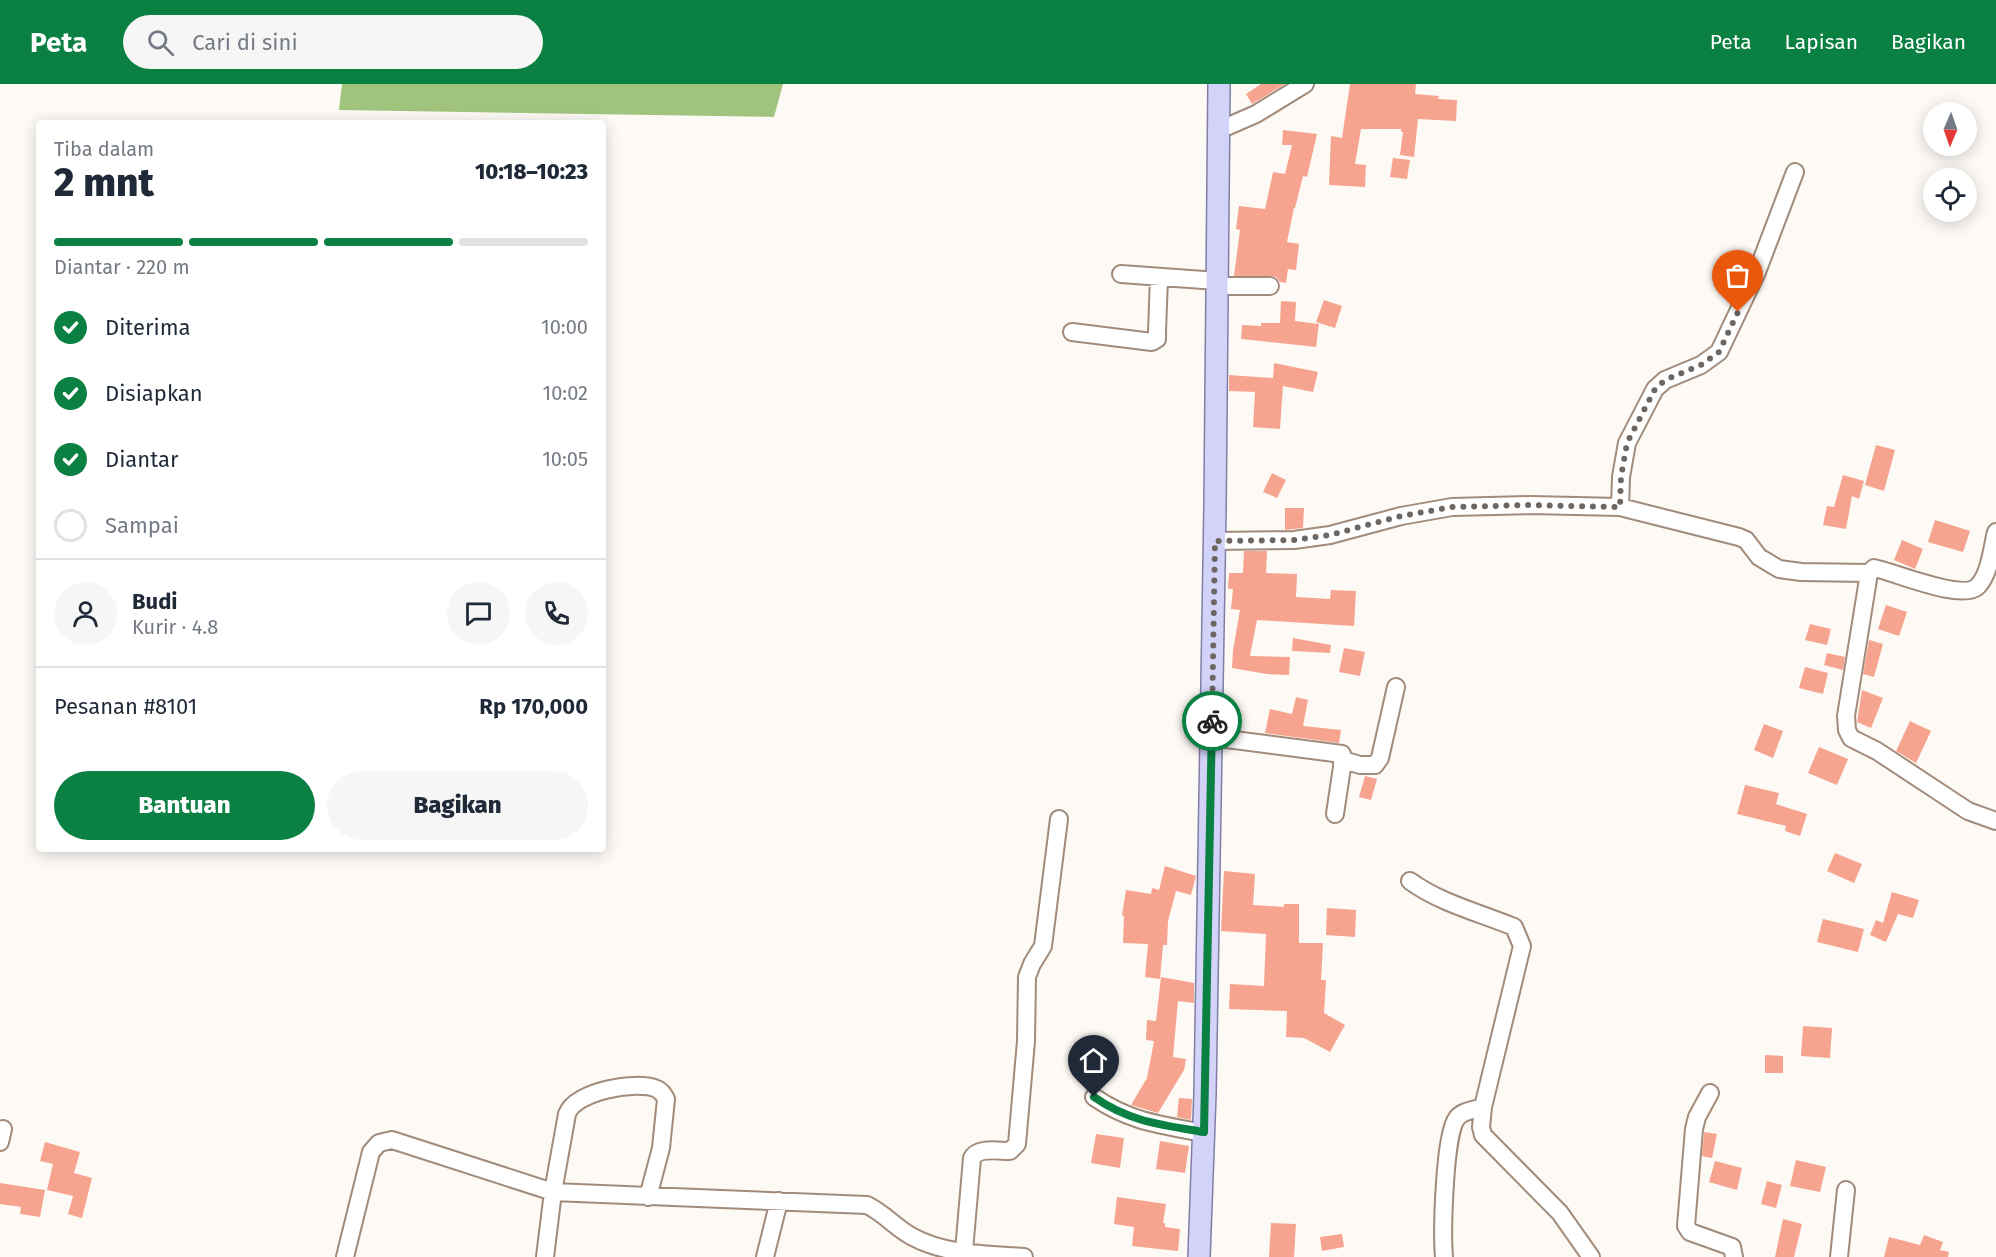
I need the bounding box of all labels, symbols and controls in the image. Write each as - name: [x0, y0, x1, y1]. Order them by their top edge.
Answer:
- search box: [123, 15, 543, 69]
- text: Peta: [30, 26, 87, 59]
- icon: search: [144, 26, 177, 59]
- text: Cari di sini: [192, 29, 298, 56]
- text: Peta: [1710, 29, 1752, 55]
- text: Lapisan: [1785, 29, 1858, 55]
- text: Bagikan: [1891, 29, 1966, 55]
- north arrow: [1923, 102, 1977, 156]
- map controls: [1923, 102, 1977, 222]
- text: Tiba dalam: [54, 137, 154, 161]
- text: 10:18–10:23: [475, 158, 588, 185]
- text: 2 mnt: [54, 160, 154, 206]
- button: locate: [1923, 168, 1977, 222]
- pin: [1712, 250, 1763, 312]
- text: Diantar · 220 m: [54, 255, 190, 279]
- icon: bag: [1721, 259, 1754, 292]
- icon: check: [54, 311, 87, 344]
- text: Diterima: [105, 314, 191, 341]
- text: 10:00: [541, 315, 588, 339]
- icon: check: [54, 377, 87, 410]
- text: Disiapkan: [105, 380, 203, 407]
- text: 10:02: [543, 381, 588, 405]
- icon: check: [54, 443, 87, 476]
- text: Diantar: [105, 446, 178, 473]
- text: 10:05: [542, 447, 588, 471]
- text: Sampai: [105, 512, 179, 539]
- button: person: [54, 582, 117, 645]
- button: chat: [447, 582, 510, 645]
- button: phone: [525, 582, 588, 645]
- text: Budi: [132, 588, 178, 615]
- text: Kurir · 4.8: [132, 615, 218, 639]
- courier: [1182, 691, 1242, 751]
- text: Pesanan #8101: [54, 693, 197, 720]
- text: Rp 170,000: [479, 693, 588, 720]
- icon: bike: [1196, 705, 1229, 738]
- button: Bantuan: [54, 771, 315, 840]
- button: Bagikan: [327, 771, 588, 840]
- pin: [1068, 1035, 1119, 1097]
- icon: home: [1077, 1044, 1110, 1077]

